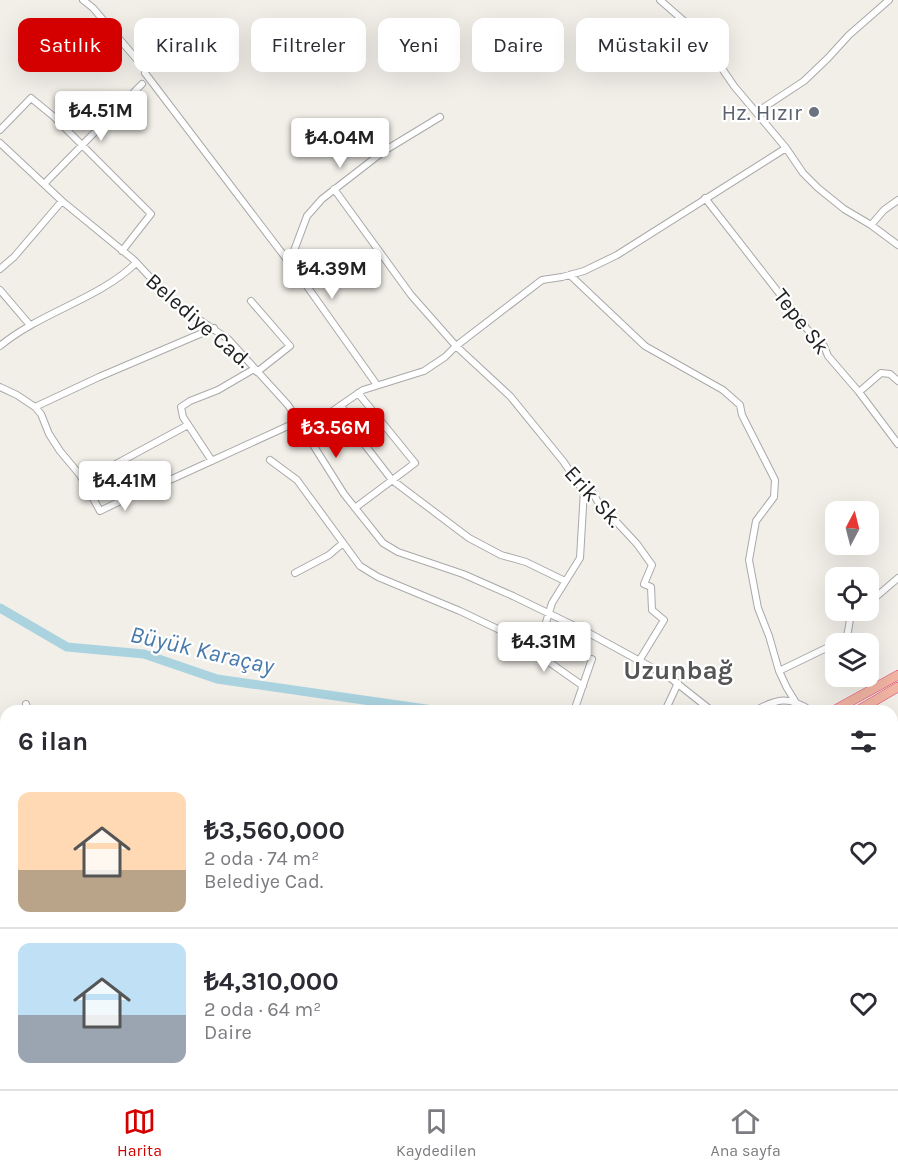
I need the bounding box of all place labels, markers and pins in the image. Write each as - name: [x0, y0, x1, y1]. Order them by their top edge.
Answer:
- pin: ₺4.51M: [52, 91, 150, 142]
- place label: Hz. Hızır: [721, 100, 802, 126]
- marker: Hz. Hızır: [807, 105, 821, 119]
- pin: ₺4.04M: [291, 118, 389, 169]
- pin: ₺4.39M: [283, 249, 381, 300]
- pin: ₺3.56M: [287, 408, 385, 459]
- pin: ₺4.41M: [76, 461, 174, 512]
- pin: ₺4.31M: [495, 622, 593, 673]

